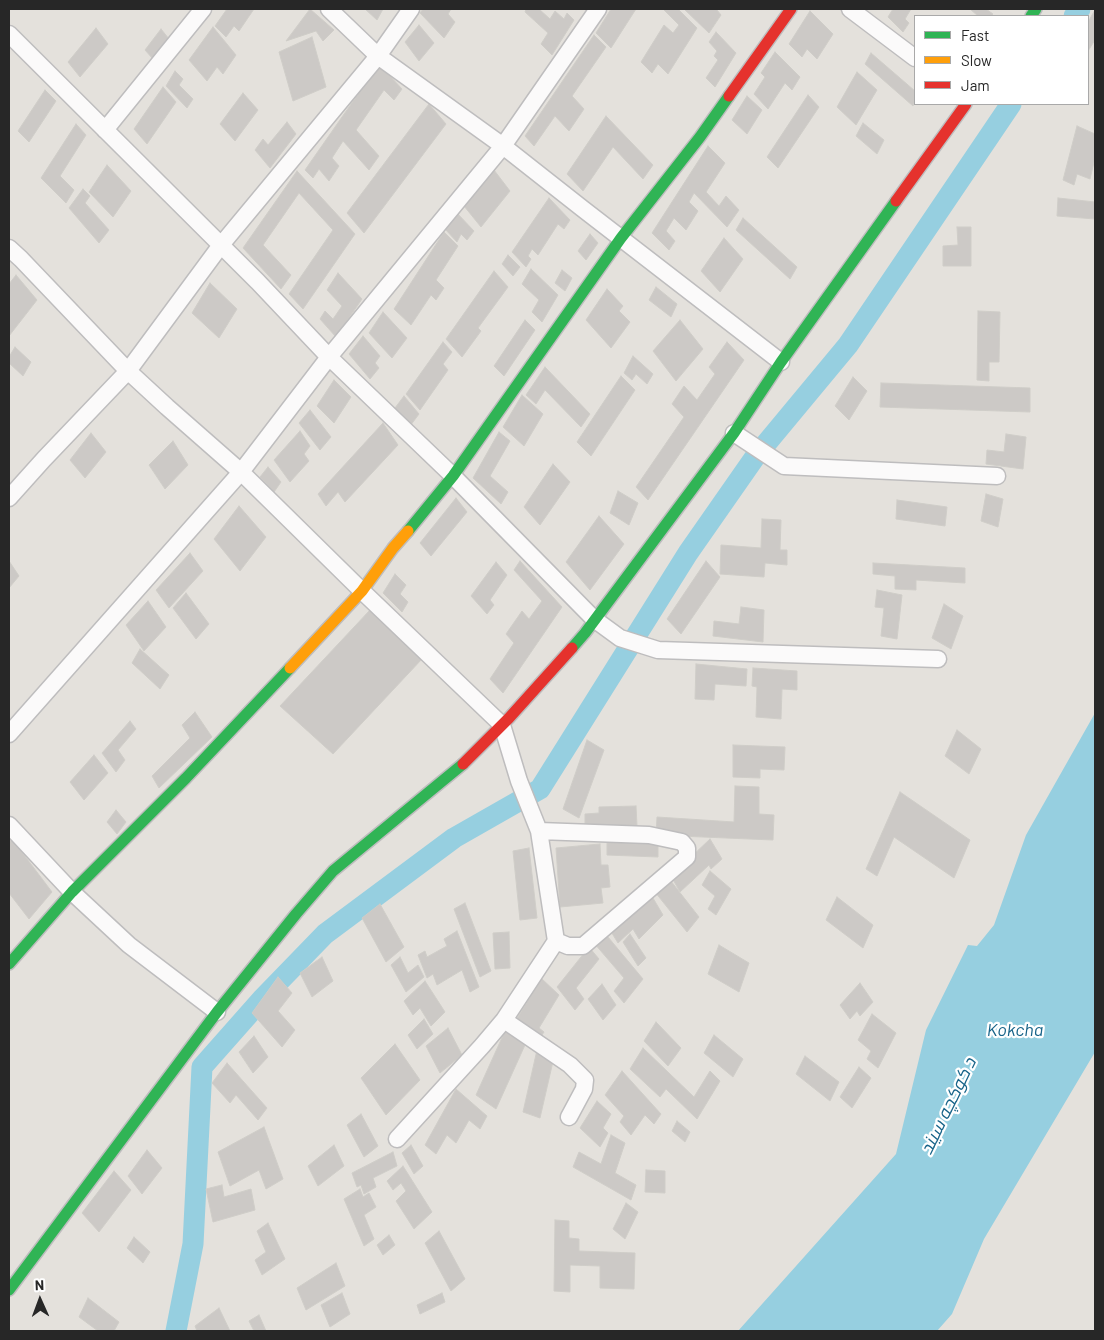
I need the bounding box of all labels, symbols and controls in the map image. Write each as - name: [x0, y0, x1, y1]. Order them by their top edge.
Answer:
- legend: [914, 15, 1089, 105]
- text: Fast: [961, 26, 989, 44]
- text: Slow: [961, 51, 992, 69]
- text: Jam: [961, 76, 990, 94]
- water label: Kokcha: [987, 1019, 1043, 1041]
- water label: د کوکچه سیند: [915, 1054, 981, 1158]
- north arrow: [15, 1275, 65, 1325]
- text: N: [35, 1276, 44, 1293]

